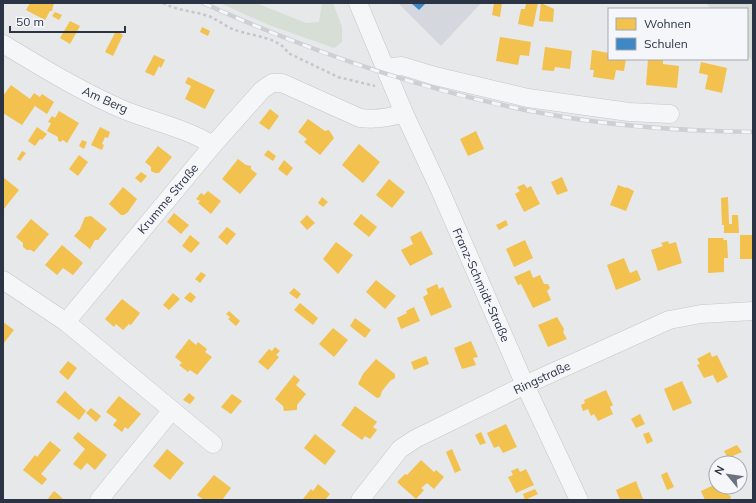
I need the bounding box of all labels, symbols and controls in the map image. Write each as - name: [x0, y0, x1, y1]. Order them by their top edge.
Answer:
- scale bar: [10, 8, 125, 34]
- legend: [608, 8, 748, 60]
- text: 50 m: [16, 14, 44, 29]
- text: Wohnen: [644, 16, 691, 31]
- text: Schulen: [644, 36, 688, 51]
- street label: Am Berg: [80, 83, 131, 116]
- street label: Krumme Straße: [134, 161, 201, 237]
- street label: Franz-Schmidt-Straße: [450, 226, 513, 344]
- street label: Ringstraße: [511, 358, 573, 397]
- north arrow: [708, 455, 748, 495]
- text: N: [711, 463, 727, 477]

